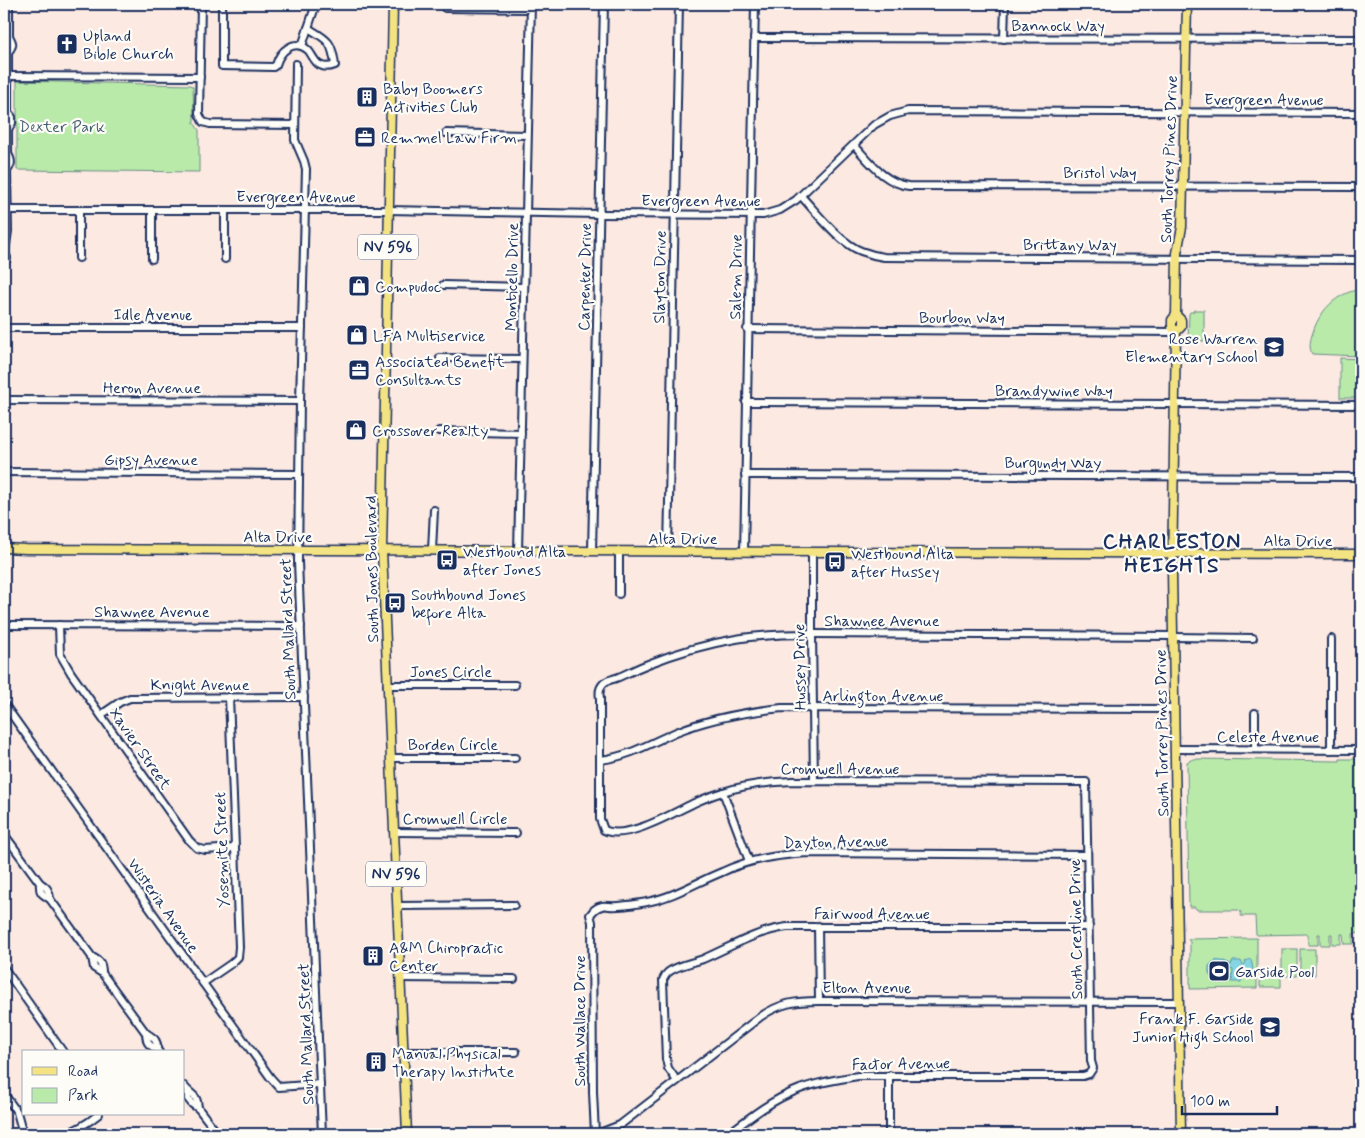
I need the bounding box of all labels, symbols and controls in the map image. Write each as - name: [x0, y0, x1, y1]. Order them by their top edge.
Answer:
- street label: Bannock Way: [1011, 16, 1105, 37]
- place label: Upland Bible Church: [83, 26, 174, 65]
- church icon: Upland Bible Church: [55, 32, 79, 56]
- street label: South Torrey Pines Drive: [1156, 75, 1183, 243]
- place label: Baby Boomers Activities Club: [383, 79, 483, 118]
- building icon: Baby Boomers Activities Club: [355, 85, 379, 109]
- street label: Evergreen Avenue: [1204, 90, 1324, 112]
- park label: Dexter Park: [19, 117, 105, 138]
- office icon: Remmel Law Firm: [353, 125, 377, 149]
- place label: Remmel Law Firm: [381, 128, 517, 149]
- street label: Bristol Way: [1063, 163, 1137, 184]
- street label: Evergreen Avenue: [236, 187, 356, 209]
- street label: Evergreen Avenue: [641, 191, 761, 213]
- street label: Monticello Drive: [501, 223, 524, 331]
- street label: Carpenter Drive: [574, 223, 597, 331]
- street label: Slayton Drive: [649, 230, 672, 324]
- road number: NV 596: [358, 234, 418, 260]
- street label: Salem Drive: [725, 234, 748, 320]
- street label: Brittany Way: [1023, 235, 1117, 256]
- shop icon: Compudoc: [347, 274, 371, 298]
- place label: Compudoc: [375, 277, 441, 298]
- street label: Idle Avenue: [113, 305, 193, 326]
- street label: Bourbon Way: [919, 308, 1005, 329]
- shop icon: LFA Multiservice: [345, 323, 369, 347]
- place label: LFA Multiservice: [373, 326, 486, 347]
- place label: Rose Warren Elementary School: [1125, 329, 1258, 368]
- school or university icon: Rose Warren Elementary School: [1262, 335, 1286, 359]
- place label: Associated Benefit Consultants: [375, 352, 505, 391]
- office icon: Associated Benefit Consultants: [347, 358, 371, 382]
- street label: Heron Avenue: [103, 378, 201, 399]
- street label: Brandywine Way: [995, 381, 1113, 402]
- shop icon: Crossover Realty: [344, 418, 368, 442]
- place label: Crossover Realty: [372, 421, 488, 442]
- street label: Gipsy Avenue: [104, 450, 198, 471]
- street label: Burgundy Way: [1005, 453, 1102, 475]
- street label: South Jones Boulevard: [361, 495, 384, 643]
- street label: Alta Drive: [243, 527, 313, 548]
- district label: CHARLESTON HEIGHTS: [1103, 528, 1241, 580]
- street label: Alta Drive: [648, 529, 718, 550]
- street label: Alta Drive: [1263, 531, 1333, 552]
- place label: Westbound Alta after Jones: [463, 542, 566, 581]
- place label: Westbound Alta after Hussey: [851, 544, 954, 583]
- bus stop icon: Westbound Alta after Jones: [435, 548, 459, 572]
- bus stop icon: Westbound Alta after Hussey: [823, 550, 847, 574]
- street label: South Mallard Street: [276, 557, 301, 700]
- place label: Southbound Jones before Alta: [411, 585, 526, 626]
- bus stop icon: Southbound Jones before Alta: [383, 591, 407, 615]
- street label: Shawnee Avenue: [94, 602, 210, 623]
- street label: Shawnee Avenue: [824, 611, 940, 632]
- street label: Hussey Drive: [789, 624, 812, 710]
- street label: South Torrey Pines Drive: [1151, 649, 1174, 817]
- street label: Jones Circle: [410, 662, 492, 683]
- street label: Knight Avenue: [150, 675, 250, 697]
- street label: Arlington Avenue: [822, 686, 944, 708]
- street label: Xavier Street: [104, 704, 176, 794]
- street label: Celeste Avenue: [1217, 727, 1319, 748]
- street label: Borden Circle: [408, 735, 498, 756]
- street label: Cromwell Avenue: [780, 759, 900, 780]
- street label: Yosemite Street: [210, 792, 235, 908]
- street label: Cromwell Circle: [403, 809, 507, 830]
- street label: Dayton Avenue: [783, 831, 889, 854]
- street label: Wisteria Avenue: [122, 854, 203, 957]
- street label: South Crestline Drive: [1065, 858, 1088, 1000]
- road number: NV 596: [366, 862, 426, 886]
- street label: Fairwood Avenue: [814, 904, 930, 925]
- place label: A&M Chiropractic Center: [389, 938, 504, 977]
- building icon: A&M Chiropractic Center: [361, 944, 385, 968]
- street label: South Wallace Drive: [570, 955, 591, 1087]
- sports icon: Garside Pool: [1207, 959, 1231, 983]
- street label: South Mallard Street: [294, 962, 319, 1105]
- place label: Garside Pool: [1235, 962, 1314, 983]
- street label: Elton Avenue: [822, 978, 912, 999]
- place label: Frank F. Garside Junior High School: [1132, 1009, 1254, 1049]
- school or university icon: Frank F. Garside Junior High School: [1258, 1015, 1282, 1039]
- place label: Manual Physical Therapy Institute: [392, 1044, 514, 1083]
- legend: [22, 1050, 185, 1116]
- building icon: Manual Physical Therapy Institute: [364, 1050, 388, 1074]
- street label: Factor Avenue: [852, 1053, 950, 1076]
- text: Road: [68, 1062, 98, 1082]
- scale bar: [1182, 1083, 1278, 1115]
- text: Park: [68, 1086, 98, 1106]
- text: 100 m: [1190, 1092, 1230, 1112]

